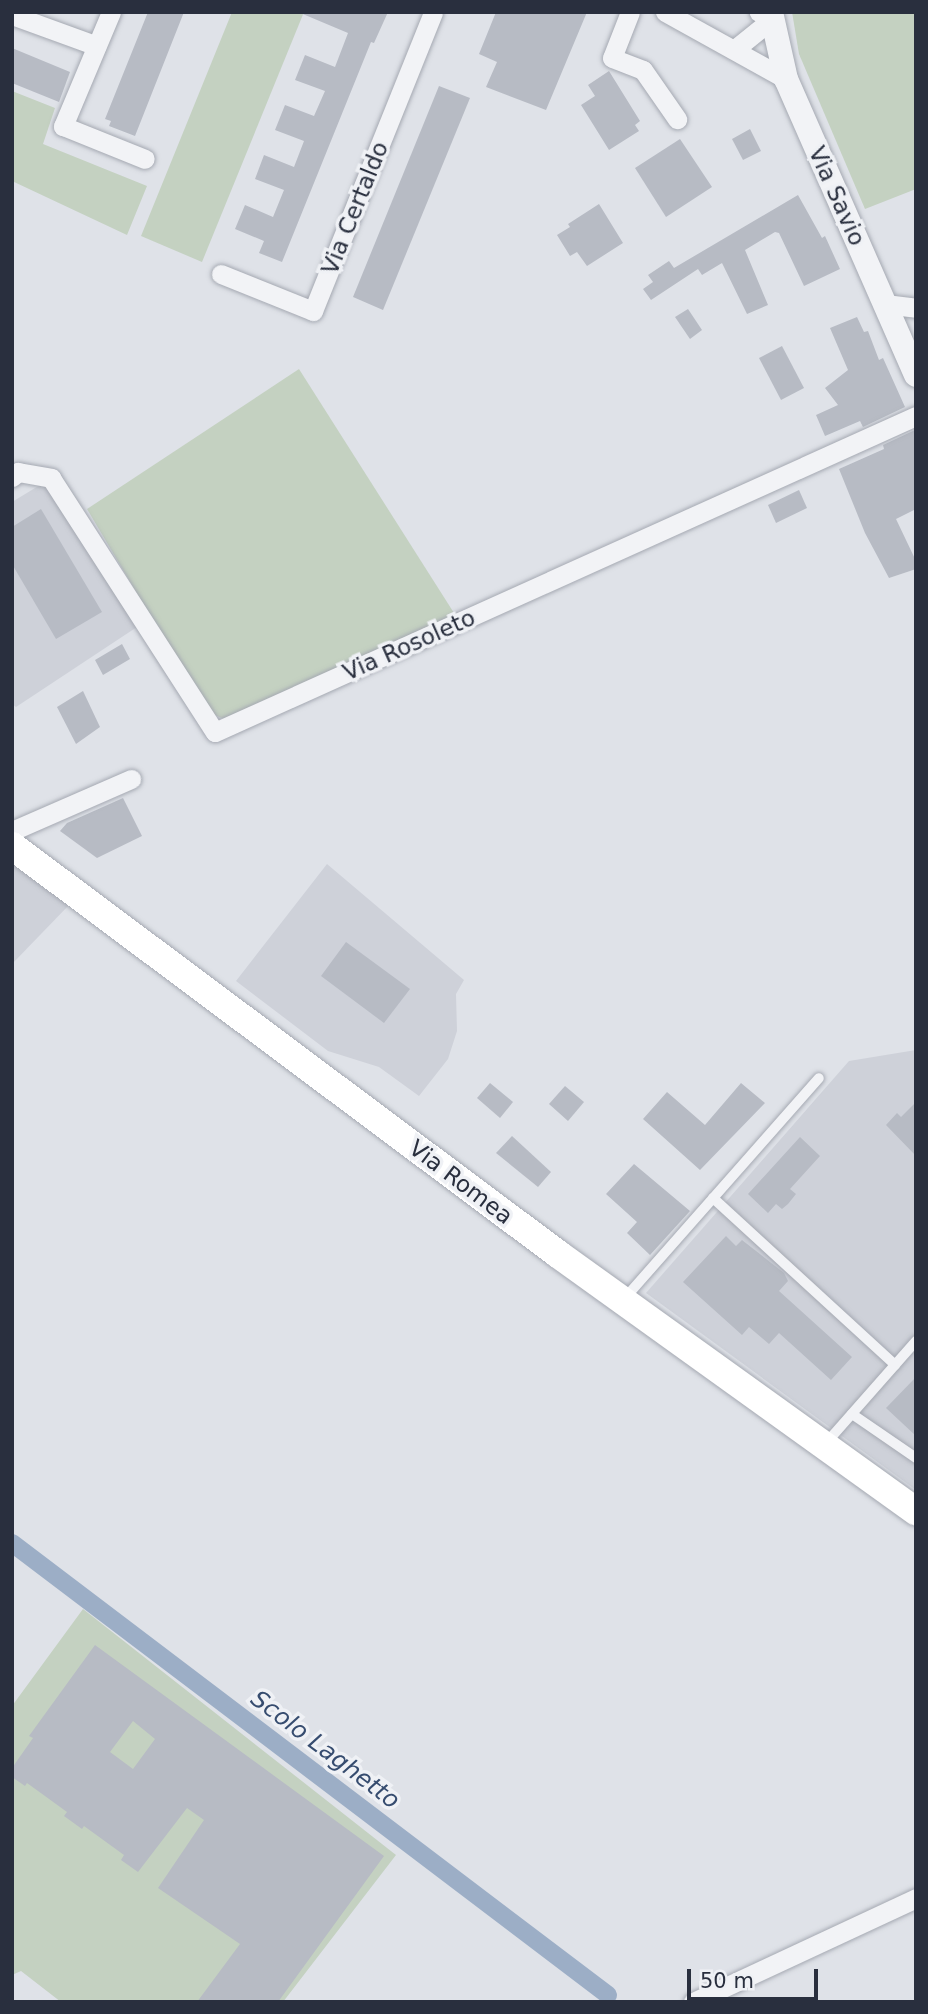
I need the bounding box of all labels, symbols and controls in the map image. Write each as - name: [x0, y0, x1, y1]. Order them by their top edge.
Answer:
- street label: Via Certaldo: [316, 138, 394, 278]
- street label: Via Savio: [803, 142, 871, 250]
- street label: Via Rosoleto: [339, 604, 479, 686]
- street label: Via Romea: [404, 1134, 518, 1230]
- water label: Scolo Laghetto: [245, 1685, 405, 1815]
- scale bar: [690, 1954, 821, 1998]
- text: 50 m: [700, 1969, 754, 1993]

